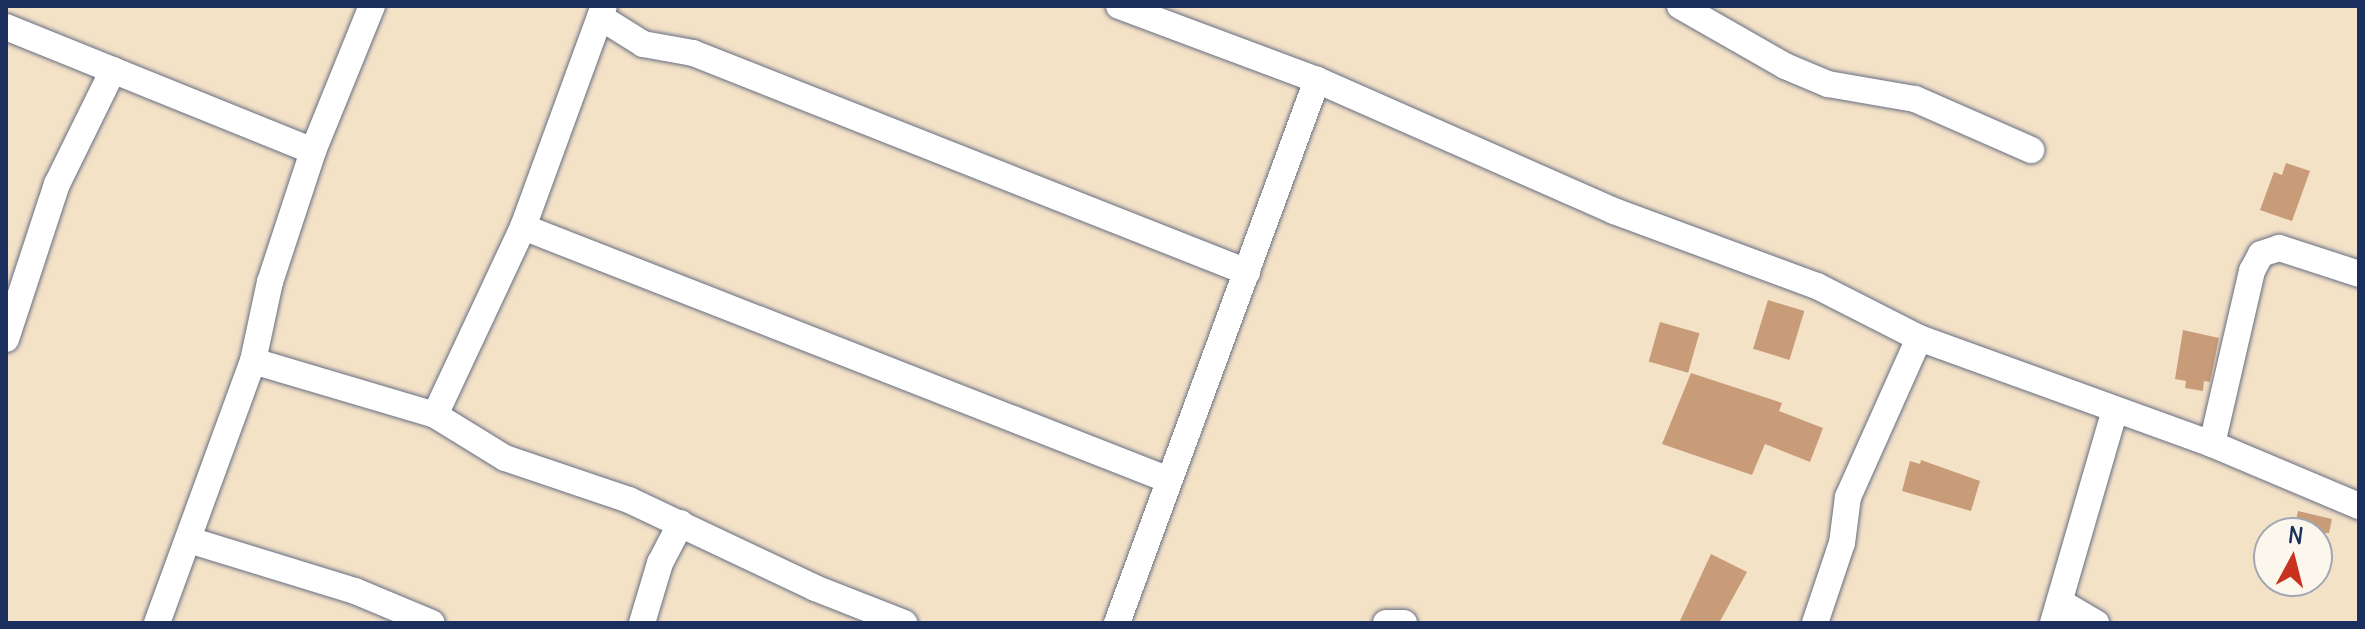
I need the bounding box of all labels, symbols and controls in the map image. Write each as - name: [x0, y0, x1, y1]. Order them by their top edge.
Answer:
- north arrow: [2253, 517, 2333, 597]
- text: N: [2286, 520, 2305, 550]

